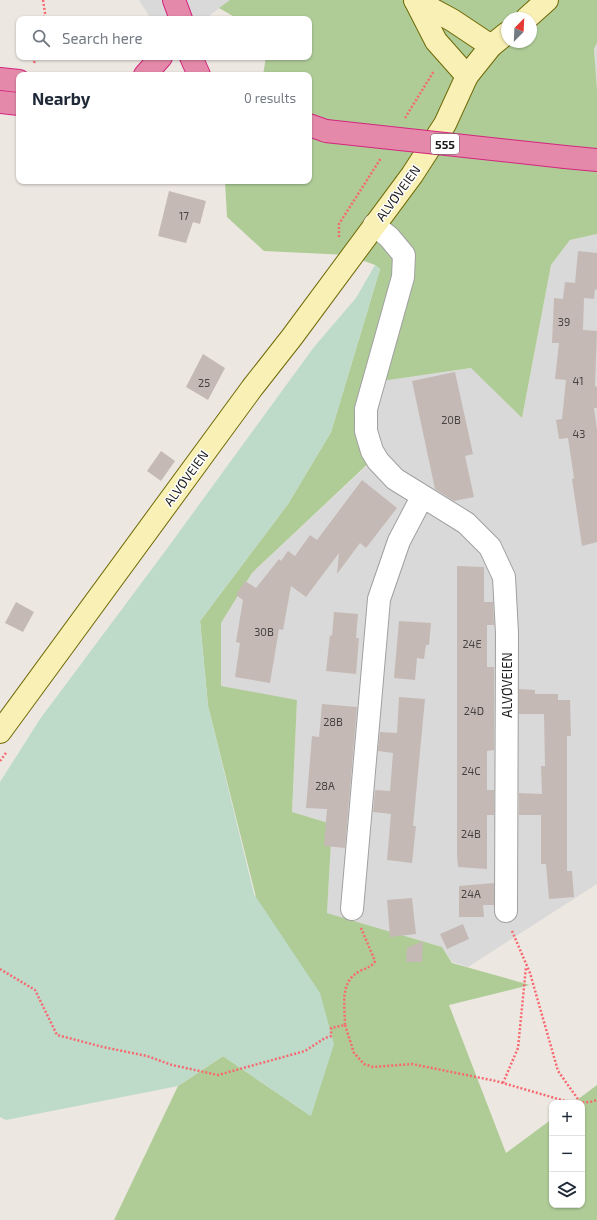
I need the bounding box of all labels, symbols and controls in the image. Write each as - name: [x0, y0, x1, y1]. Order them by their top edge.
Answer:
- north arrow: [501, 12, 537, 48]
- search box: [16, 16, 312, 60]
- icon: search: [30, 27, 52, 49]
- text: Search here: [62, 29, 143, 47]
- text: Nearby: [32, 88, 90, 108]
- text: 0 results: [244, 90, 296, 106]
- road number: 555: [431, 134, 459, 154]
- street label: ALVØVEIEN: [372, 162, 424, 224]
- house number: 17: [179, 209, 189, 222]
- house number: 39: [558, 315, 570, 328]
- house number: 41: [572, 374, 584, 387]
- house number: 25: [198, 376, 210, 389]
- house number: 20B: [441, 413, 461, 426]
- house number: 43: [573, 427, 585, 440]
- street label: ALVØVEIEN: [160, 447, 212, 509]
- house number: 30B: [254, 625, 274, 638]
- house number: 24E: [462, 637, 482, 650]
- street label: ALVØVEIEN: [499, 652, 515, 718]
- house number: 24D: [464, 704, 484, 717]
- house number: 28B: [323, 715, 343, 728]
- house number: 24C: [461, 764, 481, 777]
- house number: 28A: [315, 779, 335, 792]
- house number: 24B: [461, 827, 481, 840]
- house number: 24A: [461, 887, 481, 900]
- map controls: [549, 1100, 585, 1208]
- button: +: [549, 1100, 585, 1136]
- button: −: [549, 1136, 585, 1172]
- button: layers: [549, 1172, 585, 1208]

